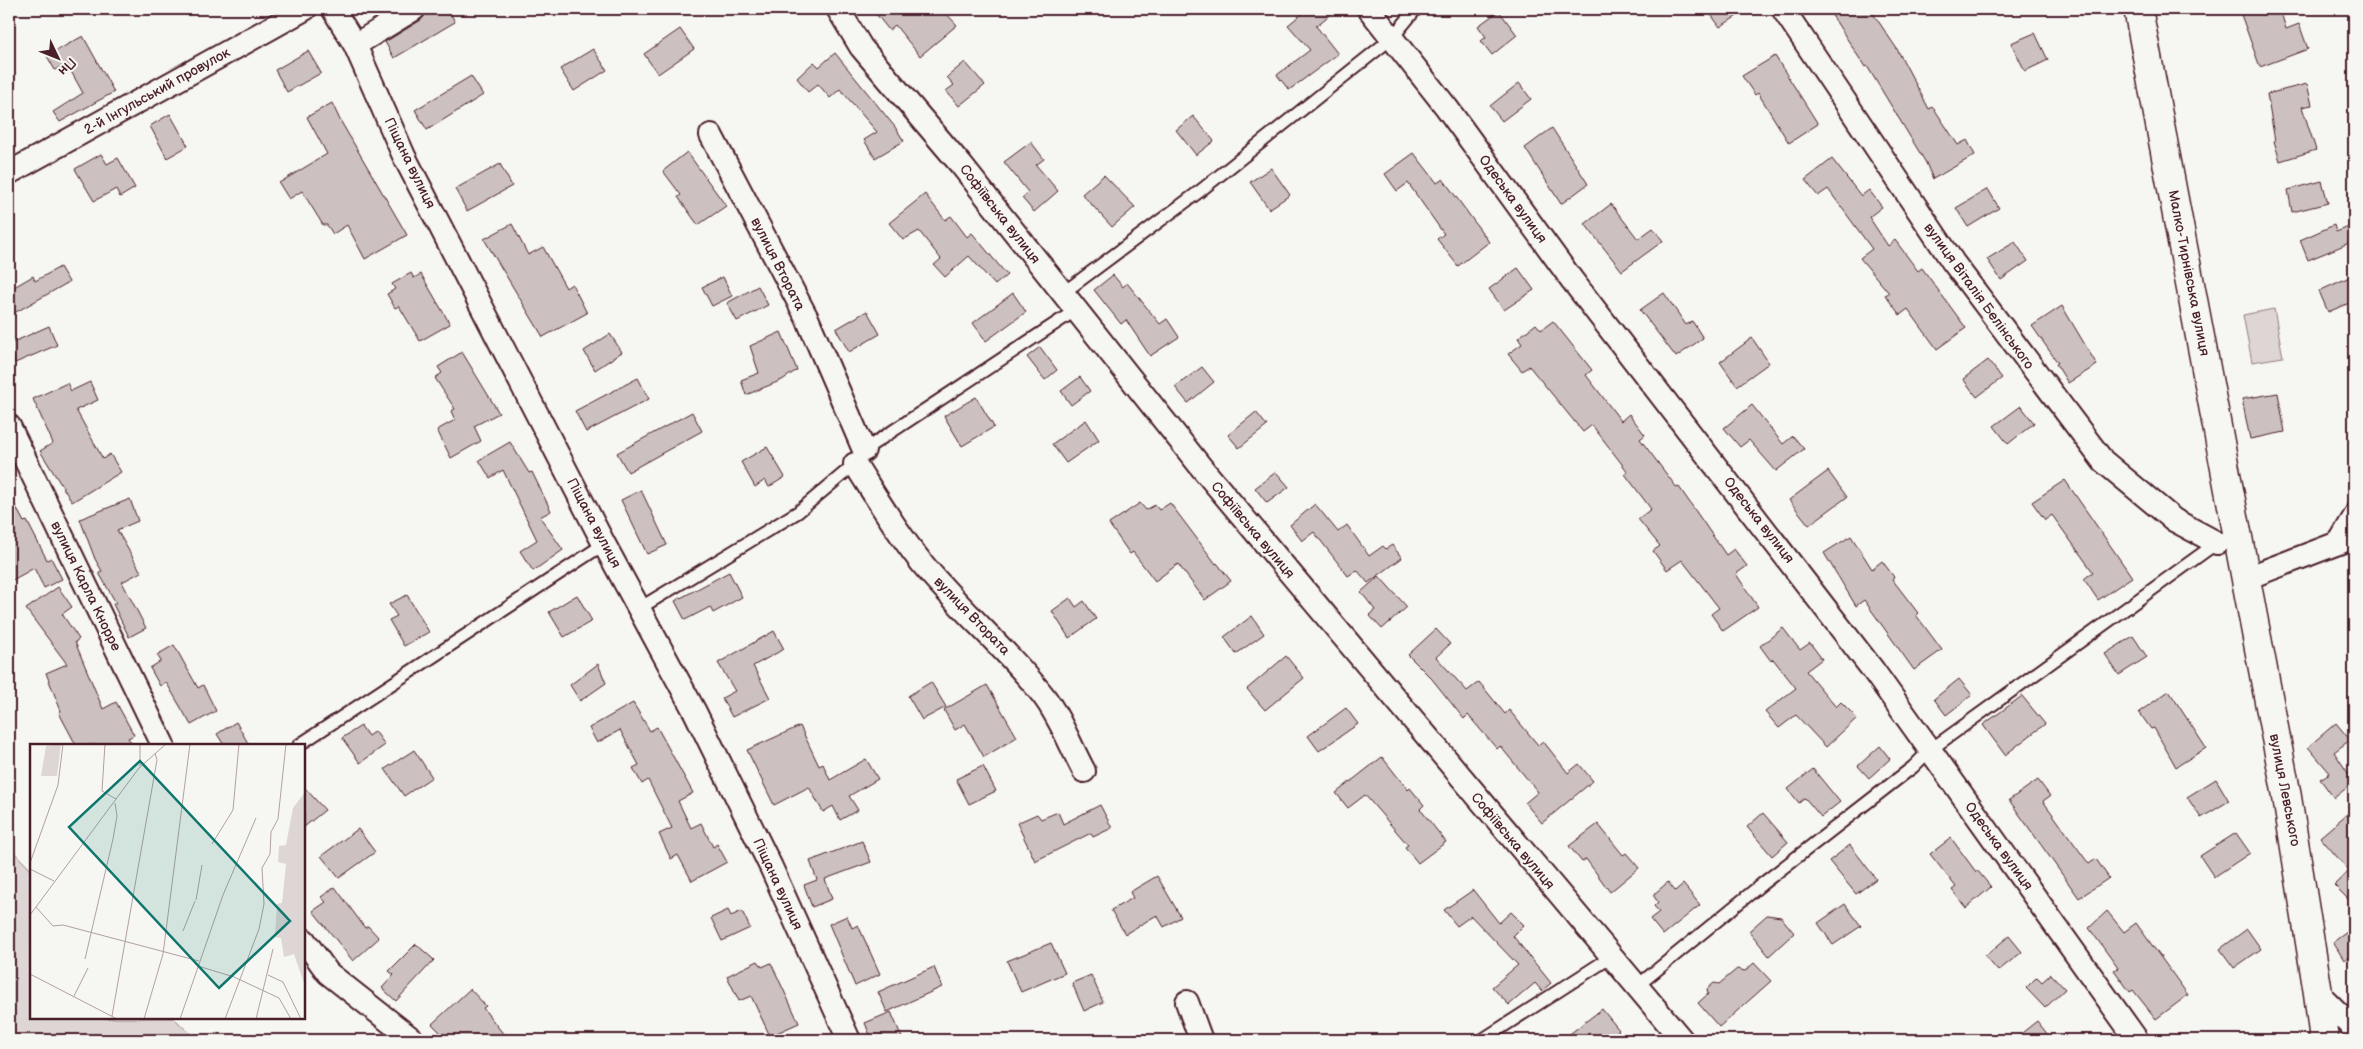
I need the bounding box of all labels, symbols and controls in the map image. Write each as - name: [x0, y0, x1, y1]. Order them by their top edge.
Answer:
- north arrow: [32, 32, 82, 82]
- street label: 2-й Інгульський провулок: [81, 43, 234, 138]
- text: Пн: [55, 54, 80, 79]
- street label: Піщана вулиця: [381, 115, 439, 212]
- street label: Одеська вулиця: [1475, 152, 1551, 247]
- street label: Софіївська вулиця: [956, 161, 1044, 267]
- street label: Малко-Тирнівська вулиця: [2165, 189, 2213, 358]
- street label: вулиця Втората: [747, 214, 809, 314]
- street label: вулиця Віталія Белінського: [1920, 220, 2038, 372]
- street label: Одеська вулиця: [1720, 473, 1798, 567]
- street label: Піщана вулиця: [563, 475, 625, 571]
- street label: Софіївська вулиця: [1208, 478, 1299, 582]
- street label: вулиця Карла Кнорре: [47, 518, 125, 654]
- street label: вулиця Втората: [930, 573, 1014, 659]
- street label: вулиця Левського: [2266, 732, 2304, 848]
- inset map: [30, 744, 305, 1019]
- street label: Софіївська вулиця: [1468, 789, 1559, 893]
- street label: Одеська вулиця: [1961, 799, 2037, 894]
- street label: Піщана вулиця: [749, 835, 807, 933]

